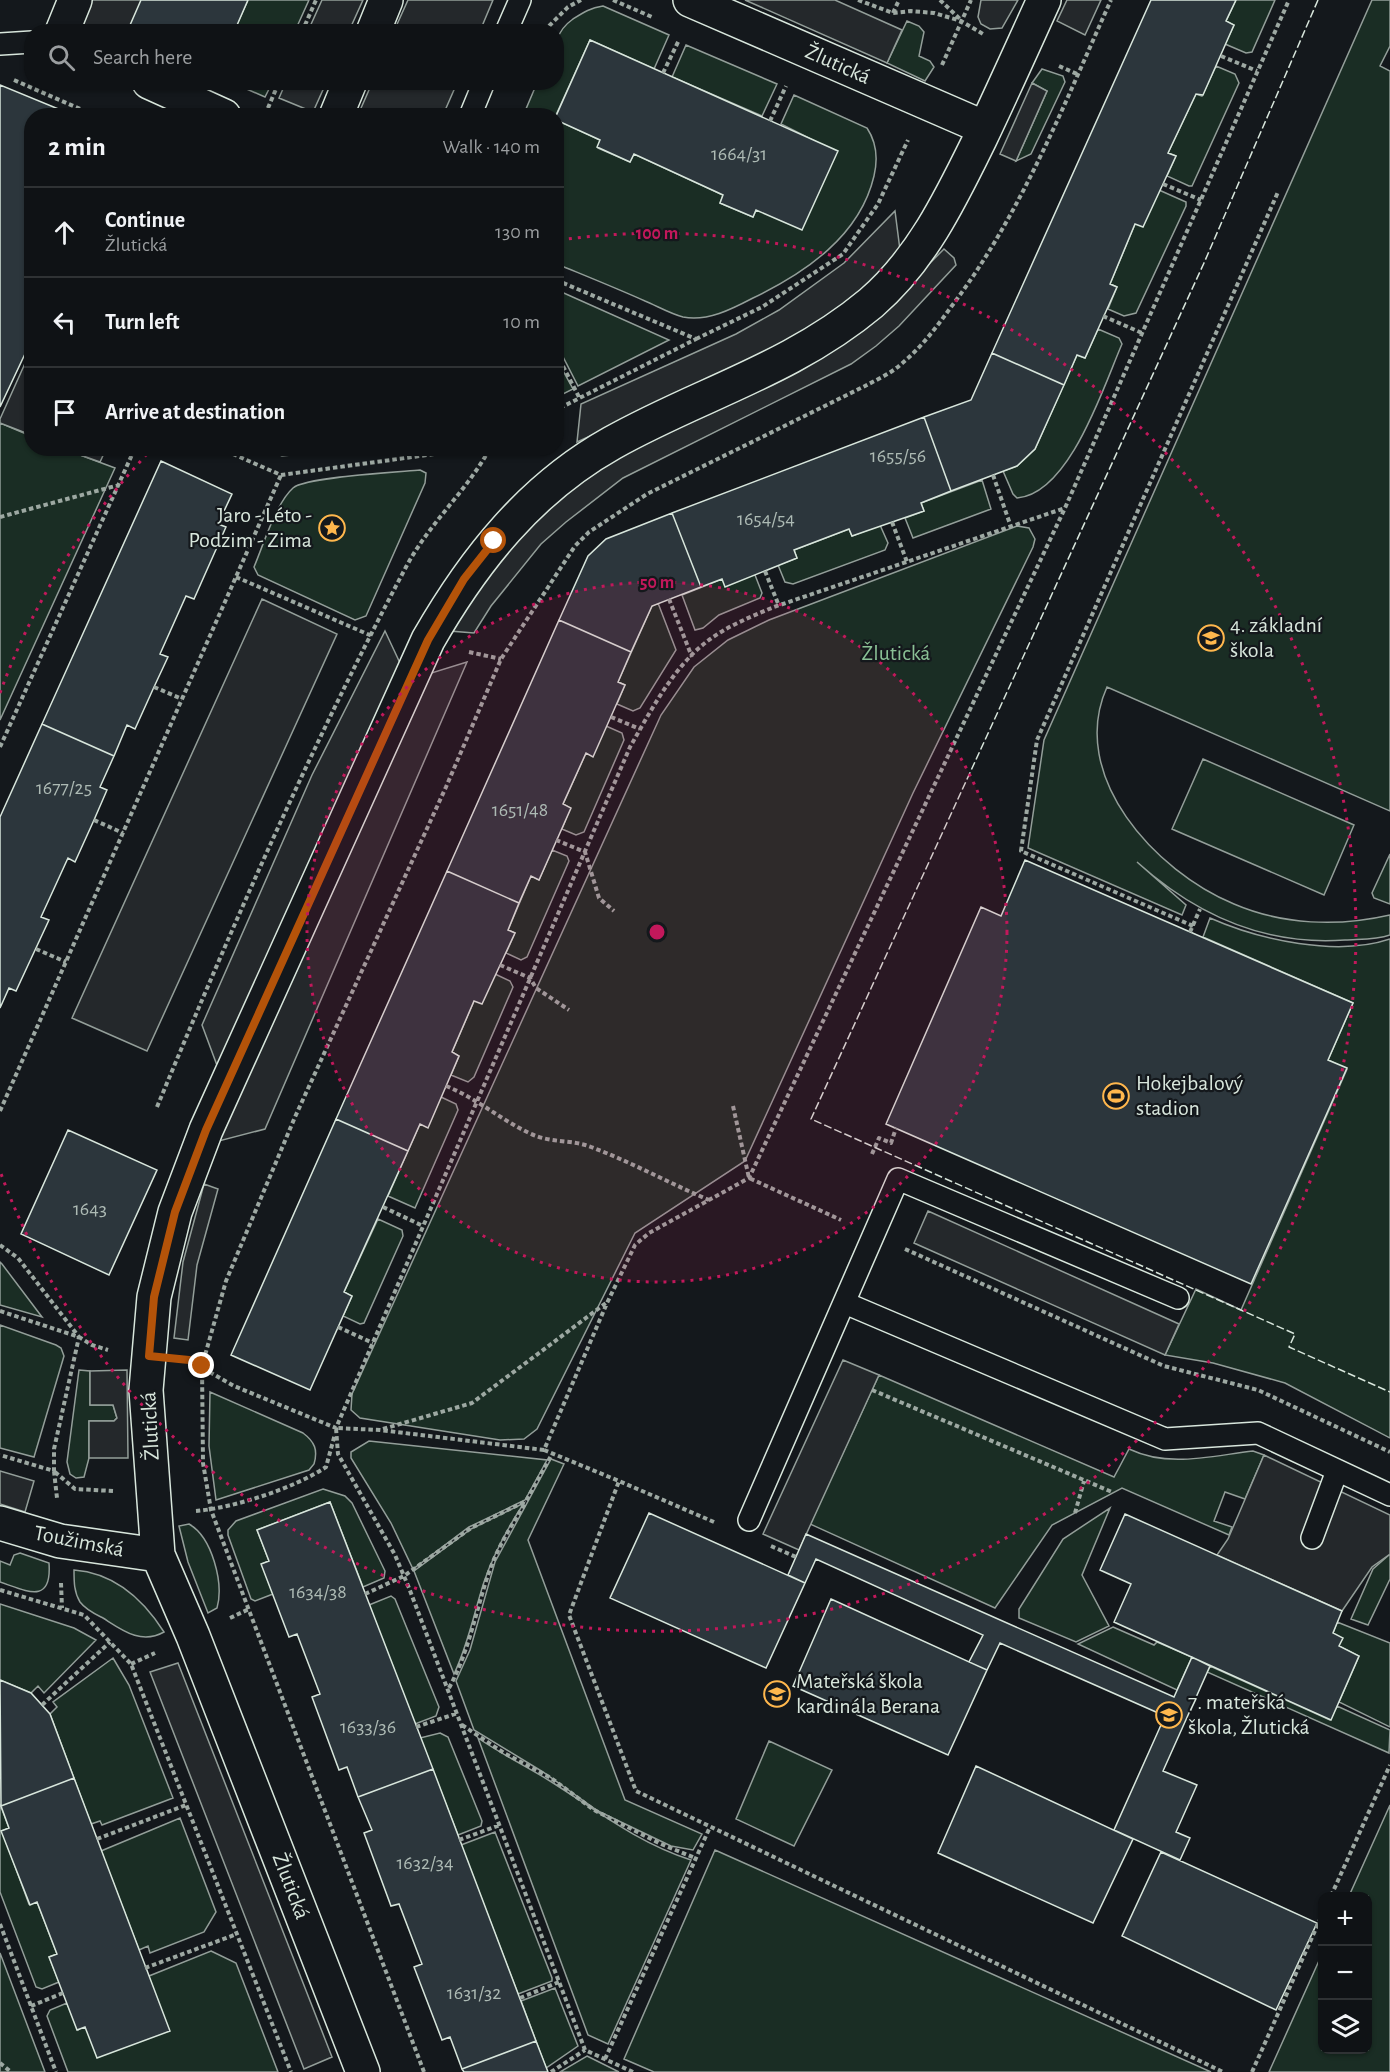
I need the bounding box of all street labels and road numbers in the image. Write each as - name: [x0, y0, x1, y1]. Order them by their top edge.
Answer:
- street label: Žlutická: [802, 39, 874, 88]
- street label: Žlutická: [136, 1391, 163, 1461]
- street label: Toužimská: [32, 1521, 126, 1561]
- street label: Žlutická: [268, 1850, 315, 1922]

